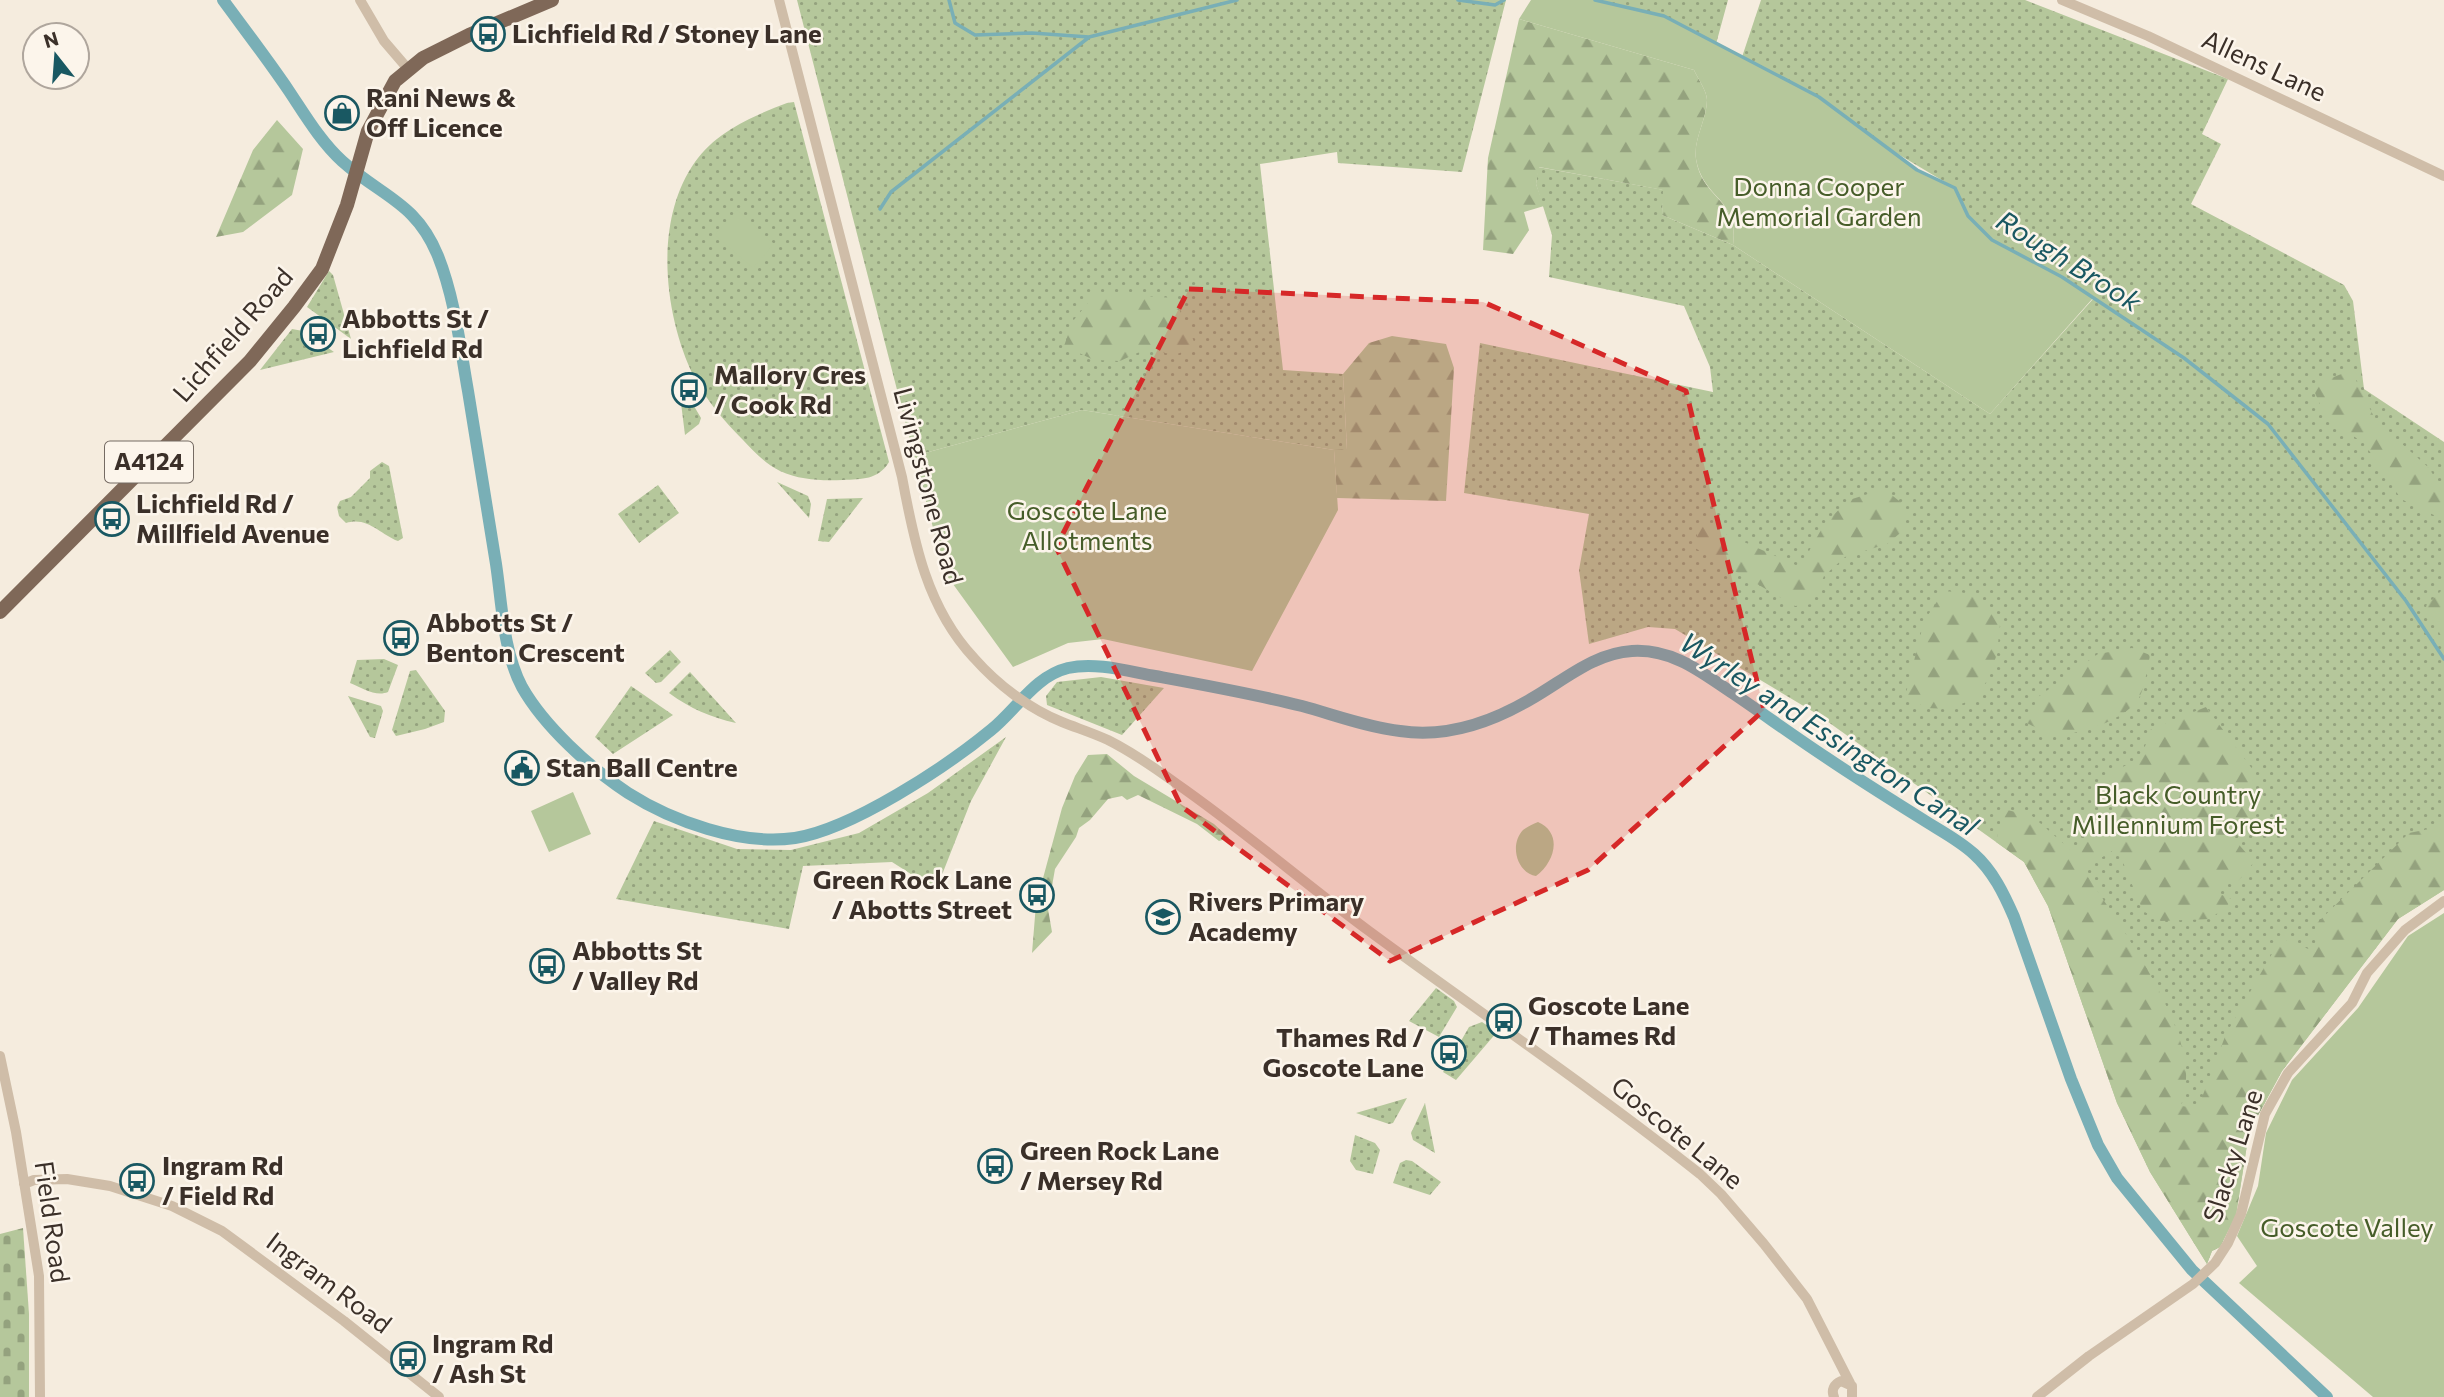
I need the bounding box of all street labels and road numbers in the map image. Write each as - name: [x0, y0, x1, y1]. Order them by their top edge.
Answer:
- street label: Allens Lane: [2198, 22, 2332, 107]
- street label: Lichfield Road: [165, 261, 298, 407]
- street label: Livingstone Road: [888, 384, 971, 587]
- road number: A4124: [105, 442, 193, 482]
- street label: Goscote Lane: [1606, 1069, 1750, 1194]
- street label: Slacky Lane: [2196, 1085, 2268, 1226]
- street label: Field Road: [30, 1159, 77, 1285]
- street label: Ingram Road: [261, 1225, 398, 1339]

